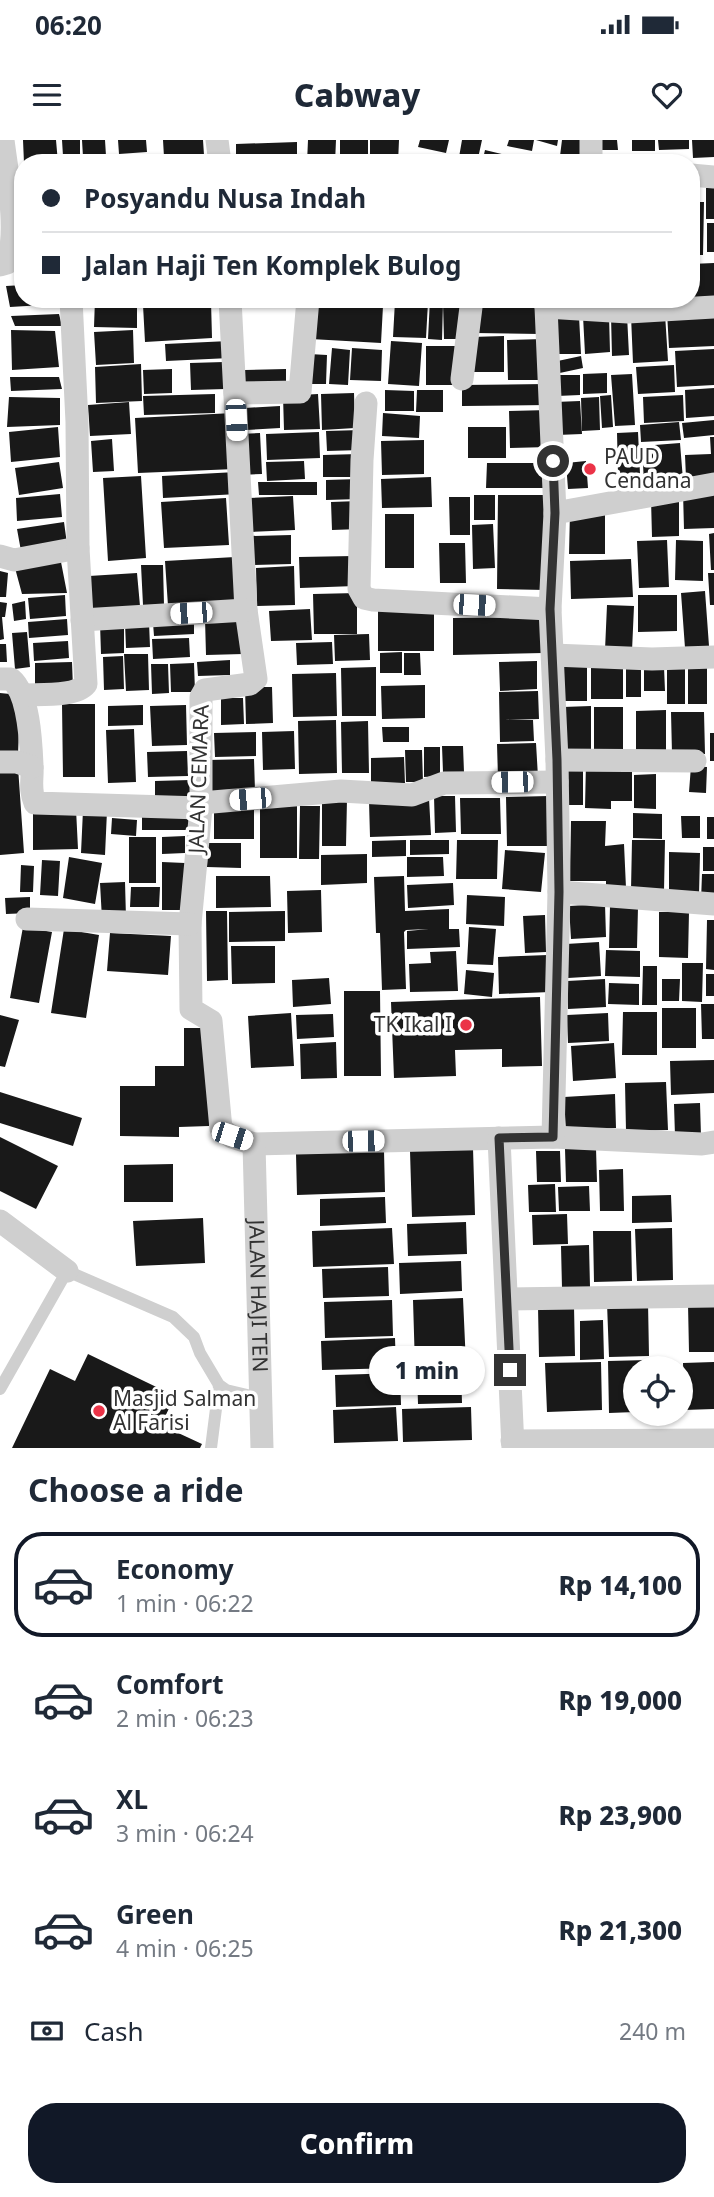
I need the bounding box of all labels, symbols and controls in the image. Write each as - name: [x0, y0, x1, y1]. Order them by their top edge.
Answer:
- text: 06:20: [35, 7, 102, 43]
- text: Cabway: [294, 73, 420, 116]
- icon: menu: [28, 76, 66, 114]
- icon: heart: [648, 76, 686, 114]
- text: Posyandu Nusa Indah: [84, 180, 366, 216]
- text: Jalan Haji Ten Komplek Bulog: [84, 247, 461, 283]
- car: [225, 398, 248, 442]
- place label: PAUD Cendana: [604, 442, 692, 494]
- route start: [537, 445, 569, 477]
- marker: PAUD Cendana: [582, 461, 598, 477]
- car: [453, 593, 496, 617]
- car: [170, 601, 213, 625]
- street label: JALAN CEMARA: [181, 703, 215, 856]
- car: [491, 771, 534, 793]
- car: [229, 787, 272, 811]
- place label: TK Ikal I: [374, 1010, 452, 1038]
- marker: TK Ikal I: [458, 1017, 474, 1033]
- car: [209, 1120, 256, 1152]
- car: [342, 1130, 385, 1152]
- street label: JALAN HAJI TEN: [243, 1217, 275, 1373]
- callout: 1 min: [370, 1346, 486, 1394]
- text: 1 min: [395, 1354, 459, 1386]
- route end: [494, 1354, 526, 1386]
- map controls: [623, 1356, 693, 1426]
- button: locate: [623, 1356, 693, 1426]
- place label: Masjid Salman Al Farisi: [113, 1384, 256, 1436]
- marker: Masjid Salman Al Farisi: [91, 1403, 107, 1419]
- text: Choose a ride: [28, 1468, 244, 1511]
- text: Economy: [116, 1551, 234, 1587]
- icon: car: [32, 1553, 95, 1616]
- text: Rp 14,100: [559, 1567, 682, 1603]
- text: 1 min · 06:22: [116, 1587, 254, 1619]
- text: Comfort: [116, 1666, 224, 1702]
- icon: car: [32, 1668, 95, 1731]
- text: Rp 19,000: [559, 1682, 682, 1718]
- text: 2 min · 06:23: [116, 1702, 254, 1734]
- text: XL: [116, 1781, 148, 1817]
- icon: car: [32, 1783, 95, 1846]
- text: Rp 23,900: [559, 1797, 682, 1833]
- text: 3 min · 06:24: [116, 1817, 254, 1849]
- text: Green: [116, 1896, 194, 1932]
- icon: car: [32, 1898, 95, 1961]
- text: Rp 21,300: [559, 1912, 682, 1948]
- text: 4 min · 06:25: [116, 1932, 254, 1964]
- icon: cash: [28, 2012, 66, 2050]
- text: Cash: [84, 2013, 144, 2049]
- text: 240 m: [619, 2015, 686, 2047]
- button: Confirm: [28, 2103, 686, 2183]

